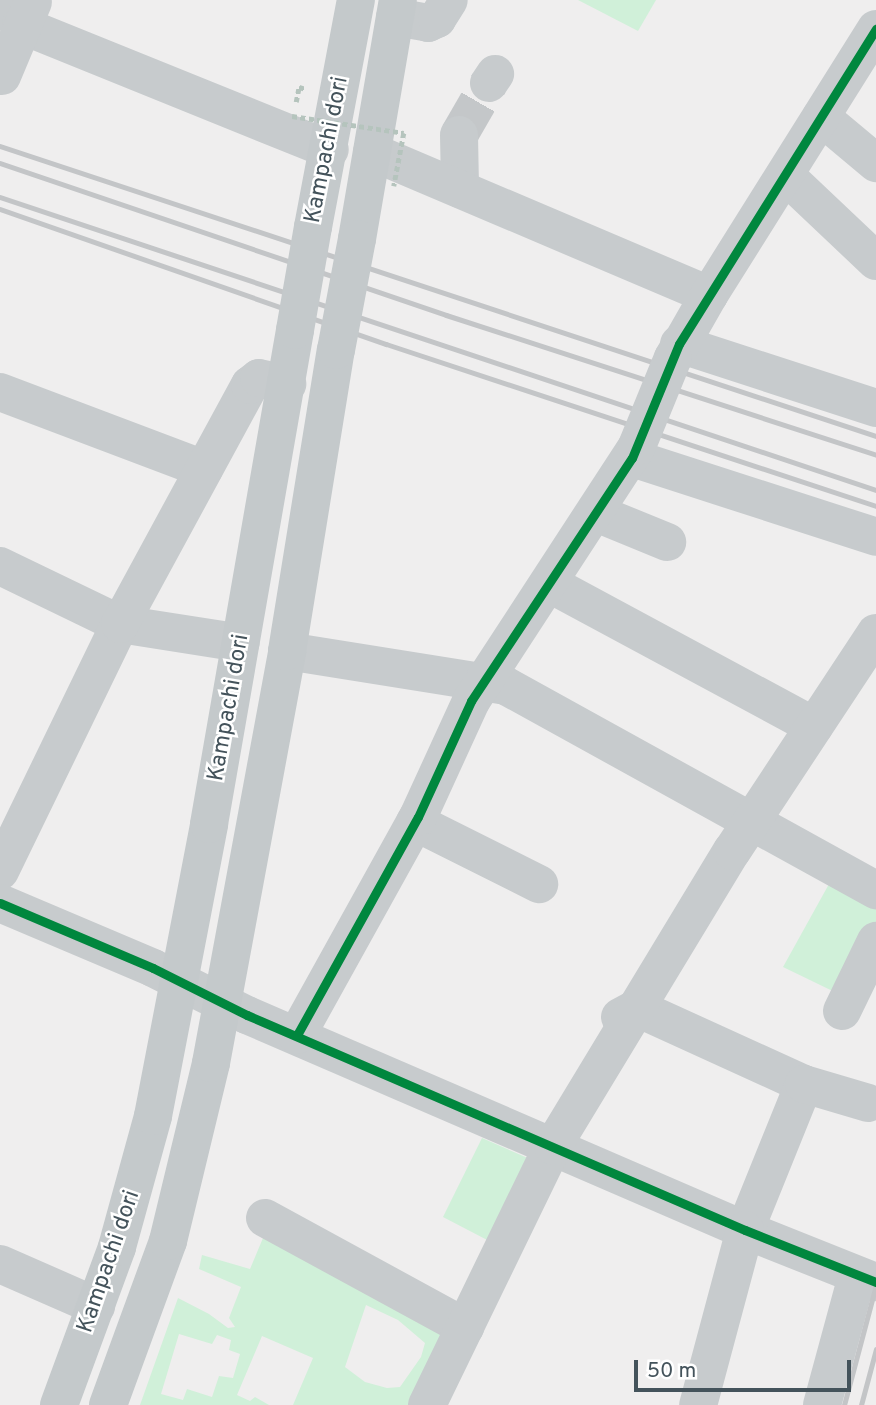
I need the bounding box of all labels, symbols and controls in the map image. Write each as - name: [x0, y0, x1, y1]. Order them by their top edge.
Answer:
- street label: Kampachi dori: [300, 74, 356, 226]
- street label: Kampachi dori: [203, 632, 257, 784]
- street label: Kampachi dori: [73, 1187, 147, 1337]
- scale bar: [638, 1346, 855, 1390]
- text: 50 m: [647, 1358, 696, 1385]

